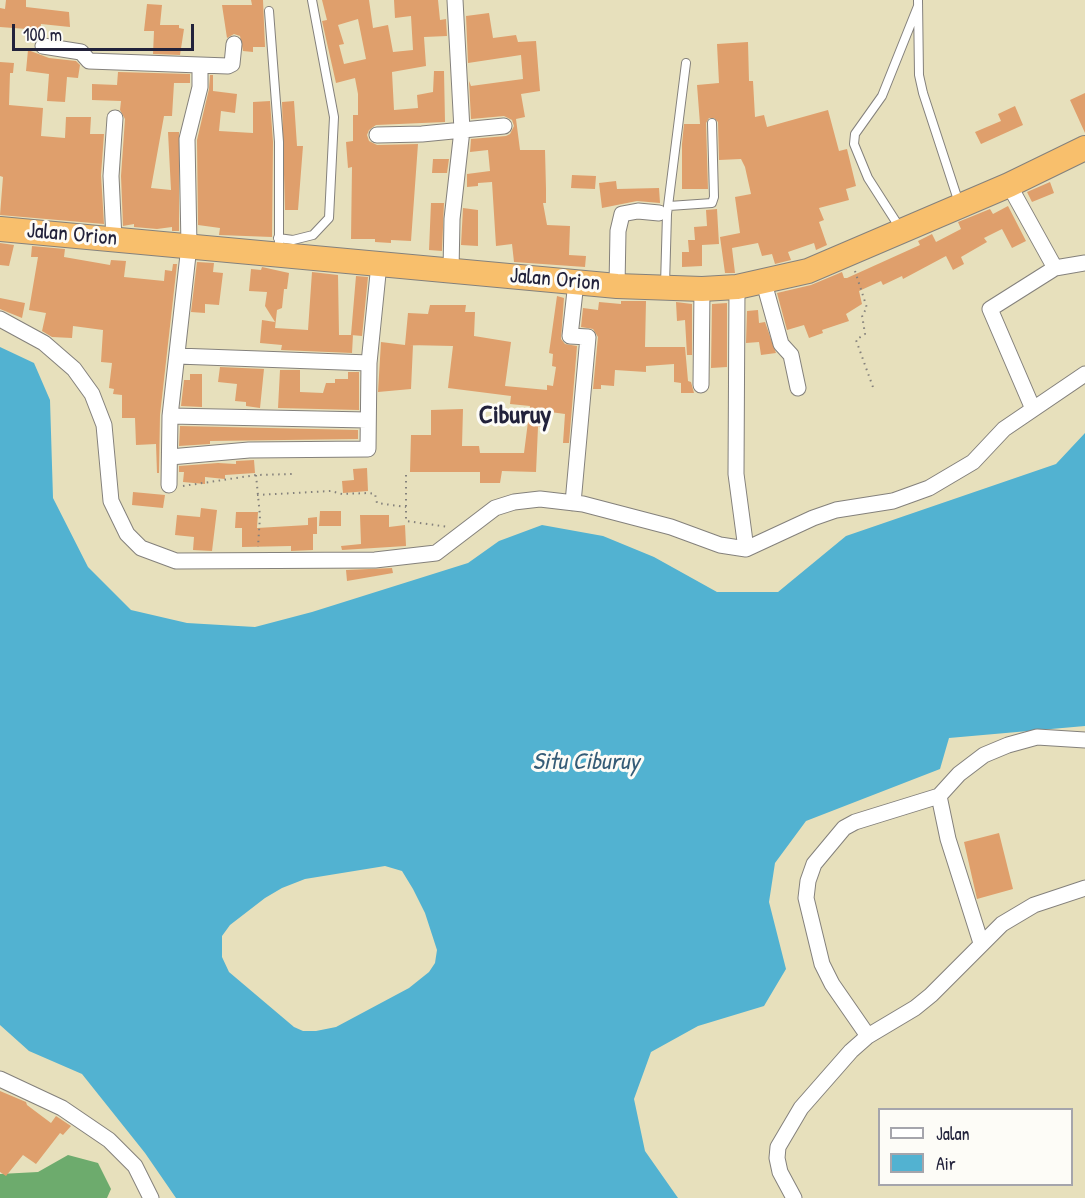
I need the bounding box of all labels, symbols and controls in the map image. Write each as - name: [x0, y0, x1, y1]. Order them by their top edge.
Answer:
- scale bar: [15, 12, 196, 50]
- text: 100 m: [23, 22, 62, 47]
- street label: Jalan Orion: [26, 218, 118, 252]
- street label: Jalan Orion: [509, 263, 601, 297]
- district label: Ciburuy: [479, 400, 551, 432]
- water label: Situ Ciburuy: [533, 749, 639, 777]
- legend: [878, 1108, 1073, 1186]
- text: Jalan: [936, 1121, 970, 1146]
- text: Air: [936, 1151, 956, 1176]

